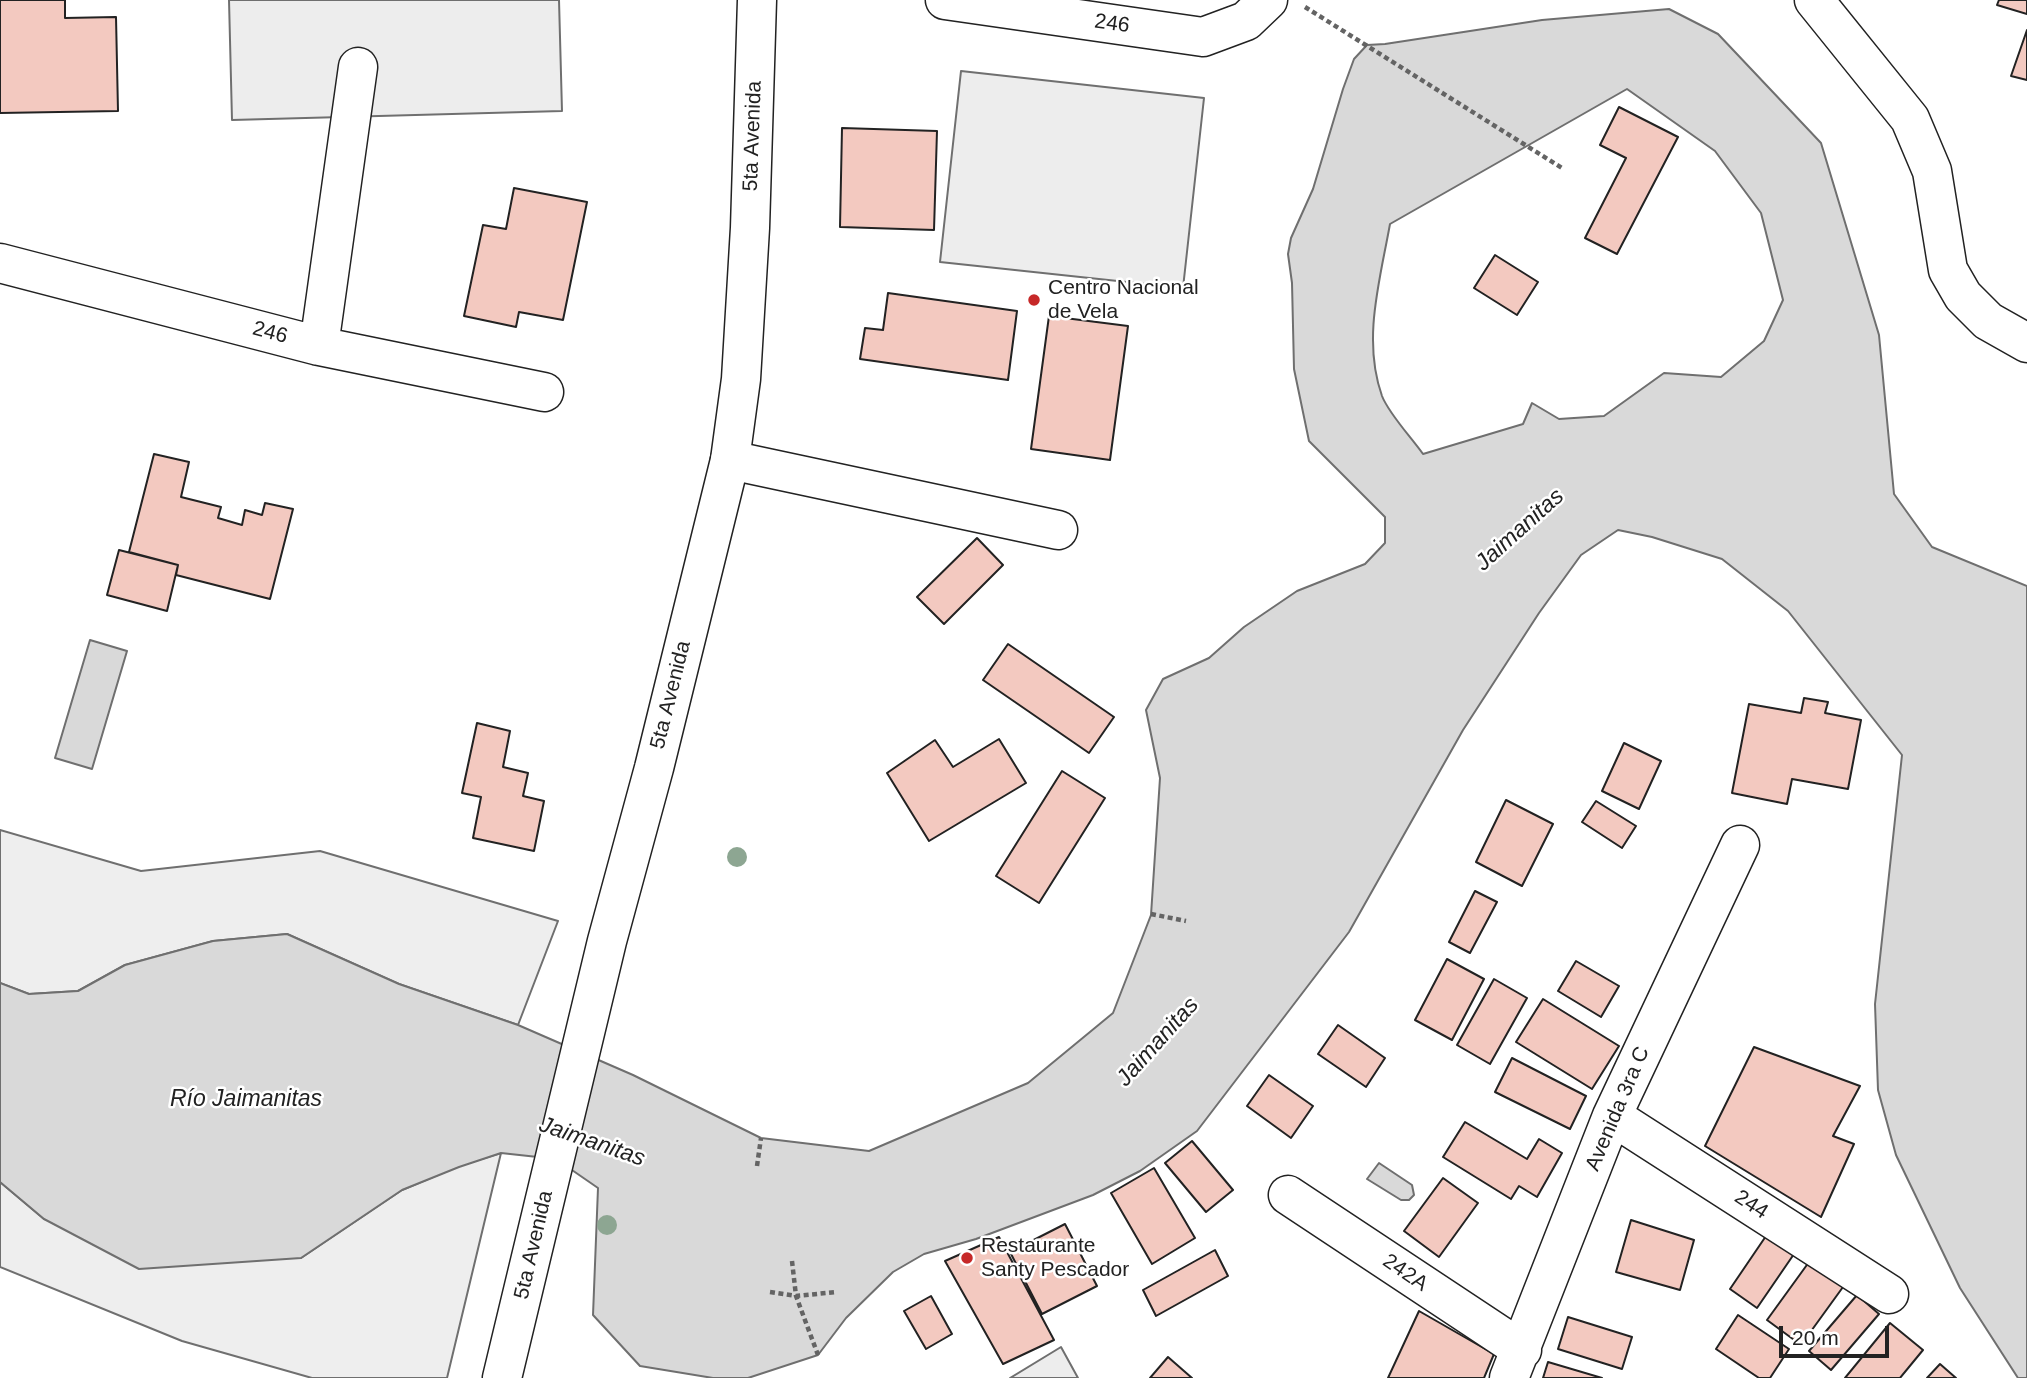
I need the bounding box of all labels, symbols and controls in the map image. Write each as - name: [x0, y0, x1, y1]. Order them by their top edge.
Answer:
- street label: 246: [1093, 9, 1131, 39]
- street label: 5ta Avenida: [738, 80, 768, 192]
- place label: Centro Nacional de Vela: [1048, 275, 1199, 325]
- marker: Centro Nacional de Vela: [1026, 292, 1042, 308]
- street label: 246: [250, 316, 290, 350]
- water label: Jaimanitas: [1470, 483, 1570, 577]
- street label: 5ta Avenida: [645, 638, 697, 752]
- water label: Jaimanitas: [1111, 992, 1205, 1092]
- street label: Avenida 3ra C: [1580, 1043, 1656, 1175]
- water label: Río Jaimanitas: [170, 1086, 322, 1114]
- water label: Jaimanitas: [536, 1111, 648, 1173]
- street label: 244: [1729, 1185, 1773, 1225]
- street label: 5ta Avenida: [509, 1188, 559, 1302]
- place label: Restaurante Santy Pescador: [981, 1233, 1129, 1283]
- street label: 242A: [1378, 1249, 1432, 1297]
- marker: Restaurante Santy Pescador: [959, 1250, 975, 1266]
- scale bar: [1782, 1312, 1892, 1356]
- text: 20 m: [1792, 1326, 1839, 1349]

